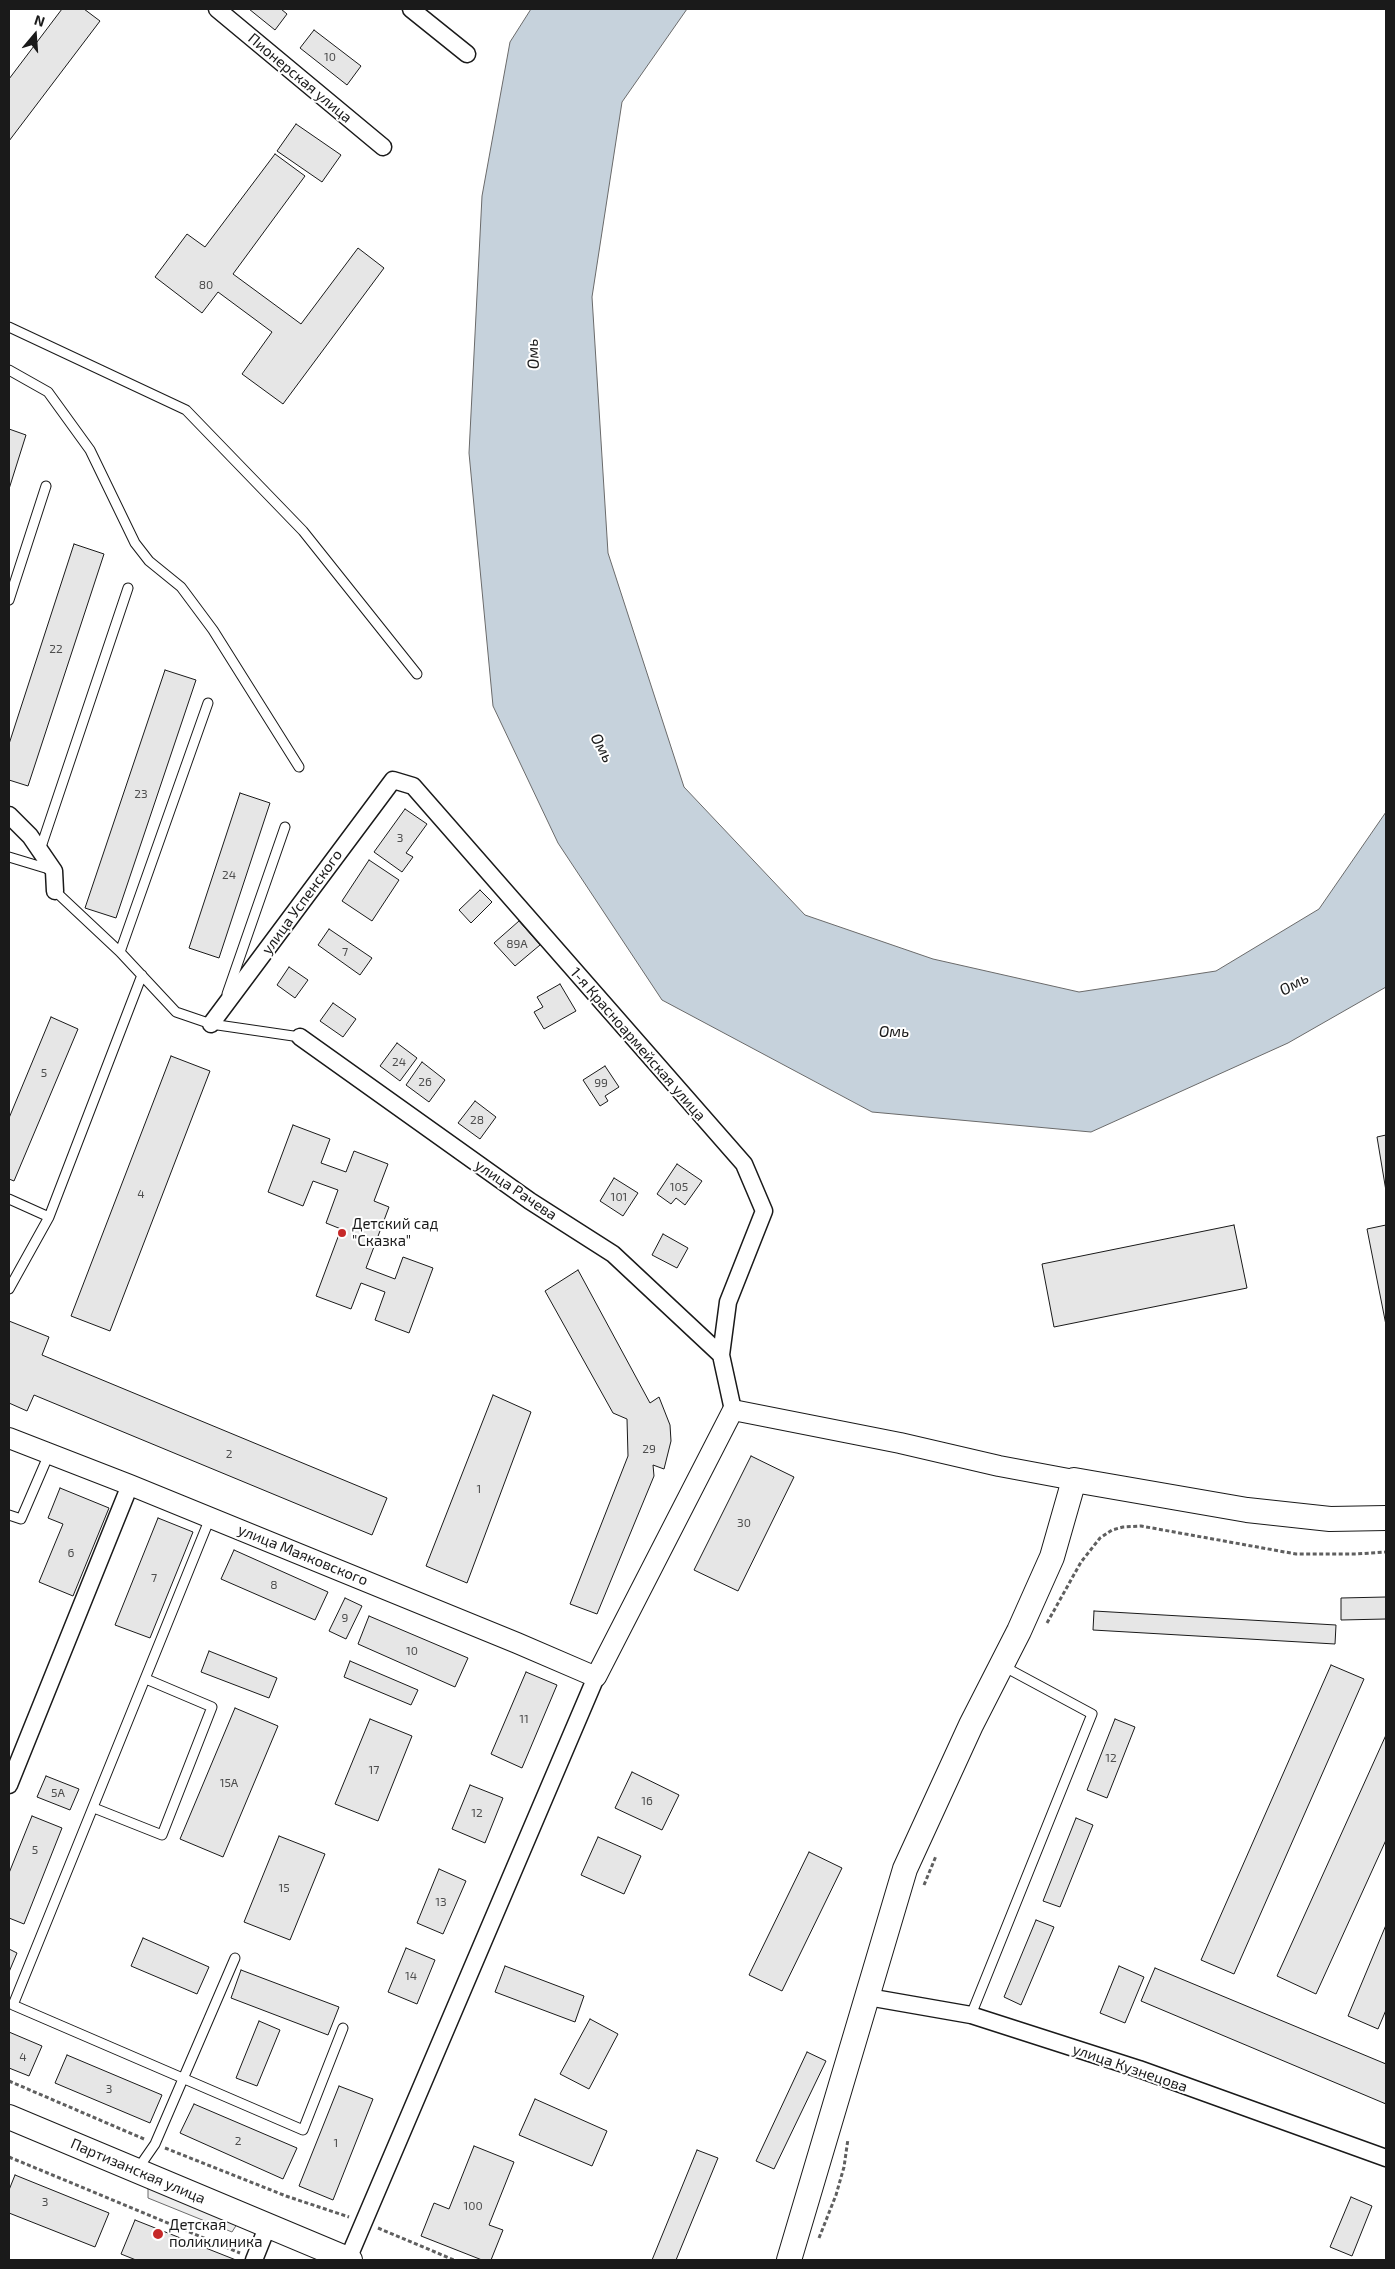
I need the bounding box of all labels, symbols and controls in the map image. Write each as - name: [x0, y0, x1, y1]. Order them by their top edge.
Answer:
- north arrow: [10, 10, 60, 60]
- text: N: [32, 11, 47, 30]
- street label: Пионерская улица: [244, 29, 356, 127]
- house number: 10: [324, 50, 336, 64]
- house number: 80: [199, 278, 213, 292]
- water label: Омь: [523, 338, 543, 370]
- house number: 22: [49, 642, 63, 656]
- water label: Омь: [586, 730, 618, 766]
- house number: 23: [134, 787, 148, 801]
- house number: 3: [397, 831, 403, 845]
- street label: улица Успенского: [258, 846, 346, 958]
- house number: 24: [222, 868, 236, 882]
- house number: 89А: [506, 937, 528, 951]
- house number: 7: [342, 945, 348, 959]
- street label: 1-я Красноармейская улица: [567, 964, 709, 1124]
- water label: Омь: [1276, 968, 1312, 1000]
- water label: Омь: [879, 1022, 909, 1042]
- house number: 24: [392, 1055, 406, 1069]
- house number: 5: [41, 1066, 47, 1080]
- house number: 26: [418, 1075, 432, 1089]
- house number: 99: [594, 1076, 608, 1090]
- house number: 28: [470, 1113, 484, 1127]
- street label: улица Рачева: [472, 1156, 560, 1224]
- house number: 105: [670, 1180, 688, 1194]
- house number: 4: [137, 1187, 145, 1201]
- house number: 101: [611, 1190, 627, 1204]
- place label: Детский сад "Сказка": [352, 1215, 438, 1250]
- marker: Детский сад "Сказка": [336, 1227, 348, 1239]
- house number: 29: [642, 1442, 656, 1456]
- house number: 2: [226, 1447, 232, 1461]
- house number: 1: [477, 1482, 481, 1496]
- house number: 30: [737, 1516, 751, 1530]
- street label: улица Маяковского: [235, 1521, 371, 1589]
- house number: 6: [68, 1546, 74, 1560]
- house number: 7: [151, 1571, 157, 1585]
- house number: 8: [270, 1578, 278, 1592]
- house number: 9: [342, 1611, 348, 1625]
- house number: 10: [406, 1644, 418, 1658]
- house number: 11: [519, 1712, 529, 1726]
- house number: 12: [1105, 1751, 1117, 1765]
- house number: 17: [369, 1763, 379, 1777]
- house number: 15А: [220, 1776, 238, 1790]
- house number: 5А: [51, 1786, 65, 1800]
- house number: 16: [641, 1794, 653, 1808]
- house number: 12: [471, 1806, 483, 1820]
- house number: 5: [32, 1843, 38, 1857]
- house number: 15: [278, 1881, 290, 1895]
- house number: 13: [435, 1895, 447, 1909]
- house number: 14: [405, 1969, 417, 1983]
- street label: улица Кузнецова: [1070, 2040, 1190, 2096]
- house number: 4: [19, 2050, 27, 2064]
- house number: 3: [106, 2082, 112, 2096]
- street label: Партизанская улица: [68, 2134, 208, 2208]
- house number: 2: [235, 2134, 241, 2148]
- house number: 1: [334, 2136, 338, 2150]
- house number: 3: [42, 2195, 48, 2209]
- house number: 100: [463, 2199, 483, 2213]
- place label: Детская поликлиника: [169, 2216, 262, 2251]
- marker: Детская поликлиника: [151, 2227, 165, 2241]

